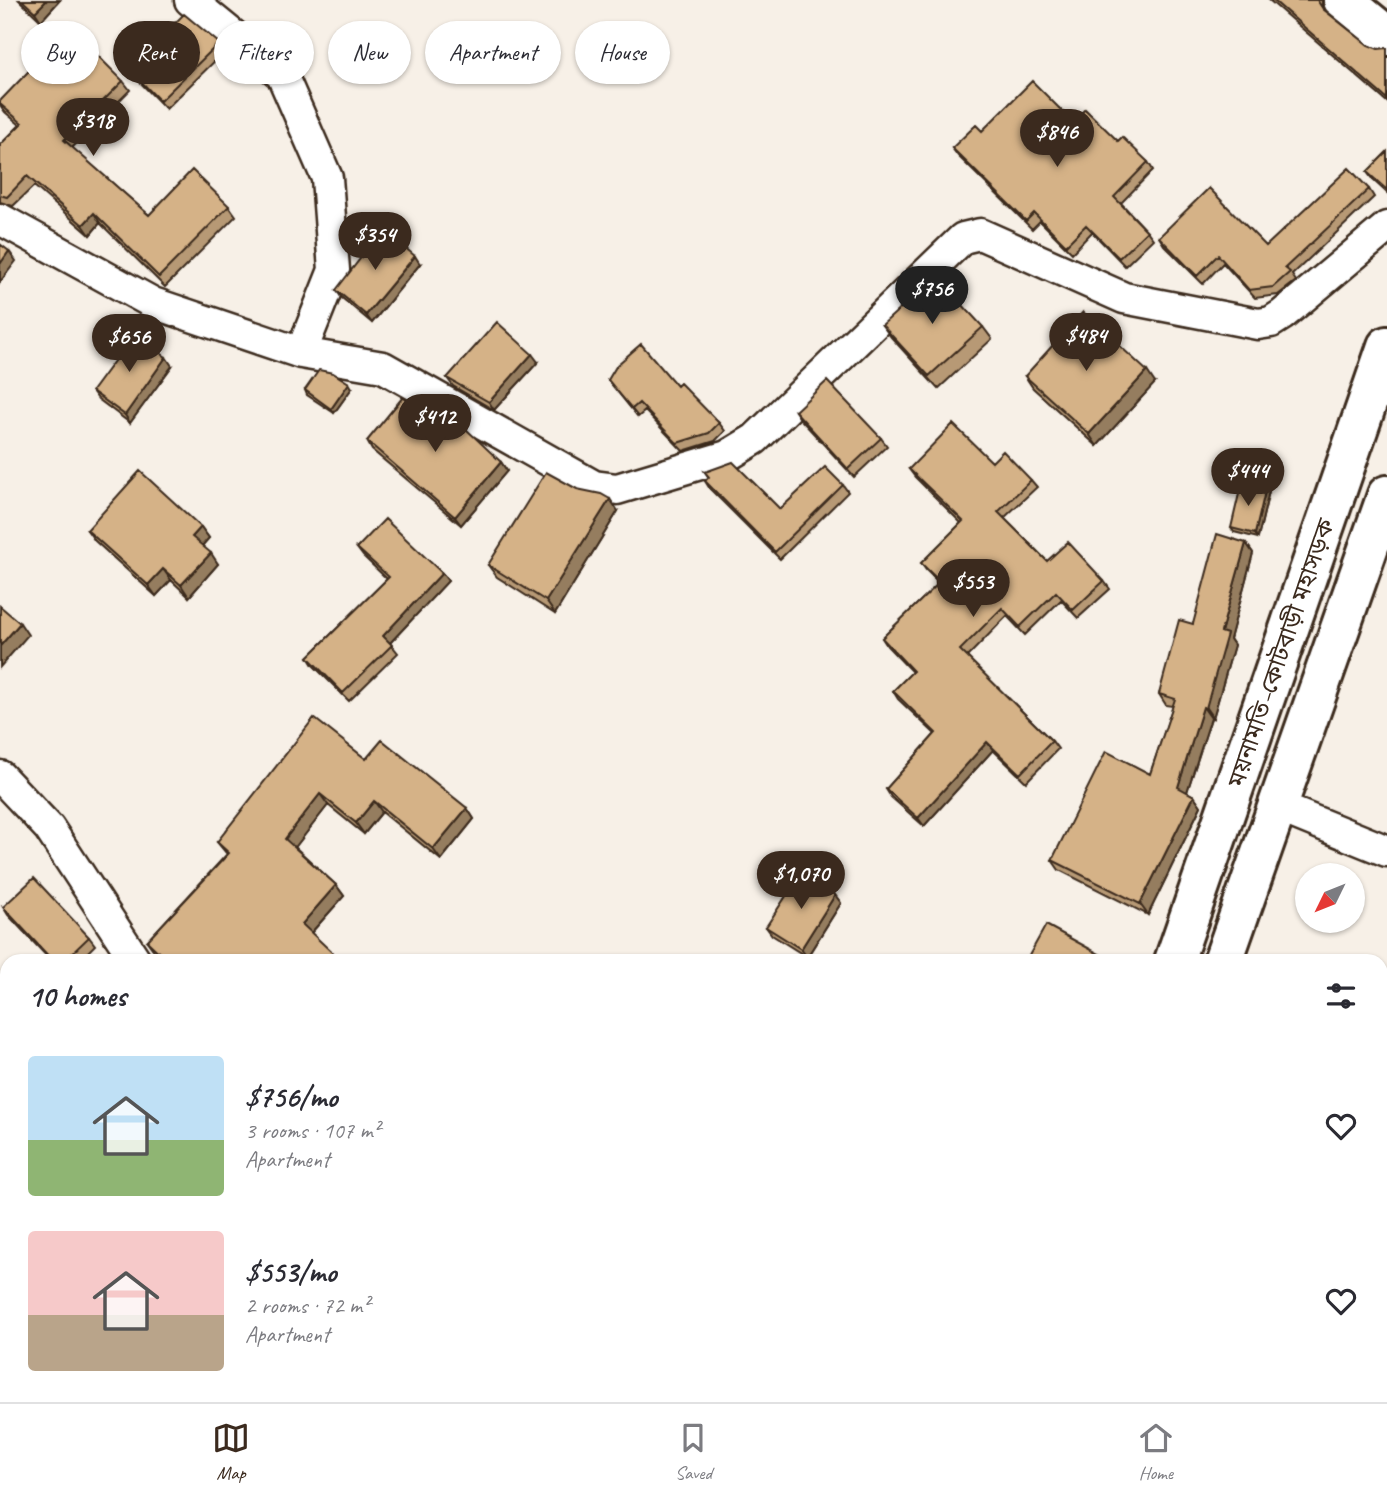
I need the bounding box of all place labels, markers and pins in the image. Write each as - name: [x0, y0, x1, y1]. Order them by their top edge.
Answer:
- pin: $318: [52, 99, 134, 158]
- pin: $846: [1016, 110, 1098, 169]
- pin: $354: [334, 212, 416, 272]
- pin: $756: [891, 266, 973, 326]
- pin: $656: [88, 314, 170, 374]
- pin: $484: [1045, 314, 1127, 373]
- pin: $412: [394, 394, 476, 454]
- pin: $444: [1207, 448, 1289, 508]
- pin: $553: [932, 560, 1014, 619]
- pin: $1,070: [744, 852, 858, 911]

